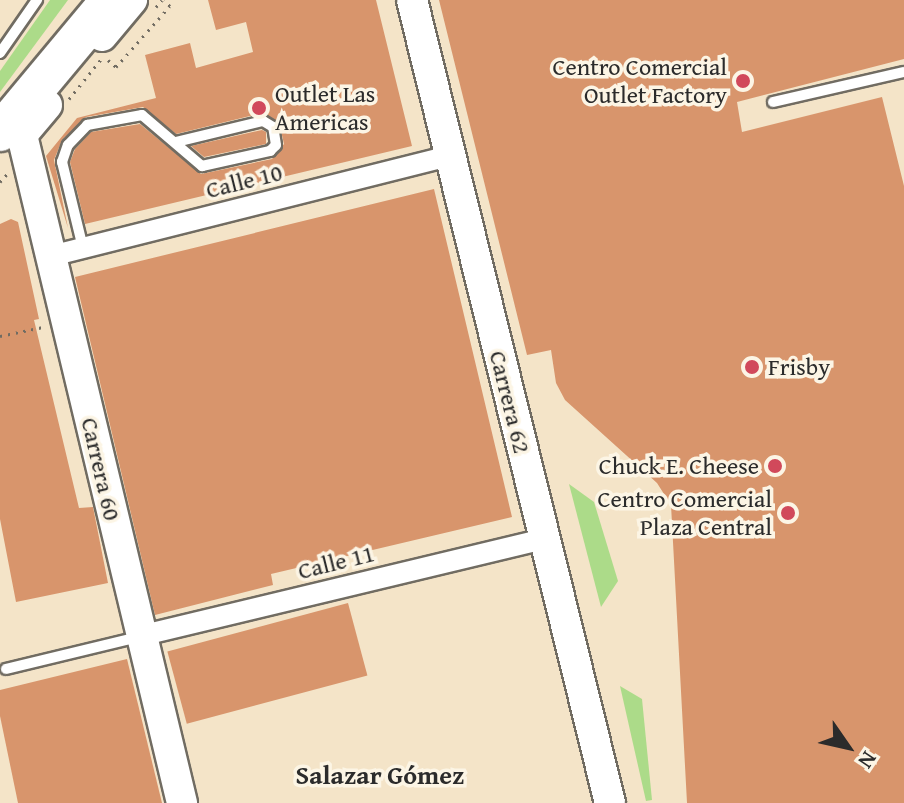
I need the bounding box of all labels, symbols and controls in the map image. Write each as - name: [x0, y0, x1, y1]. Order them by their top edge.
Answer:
- place label: Centro Comercial Outlet Factory: [553, 53, 727, 109]
- marker: Centro Comercial Outlet Factory: [734, 72, 752, 90]
- place label: Outlet Las Americas: [275, 80, 375, 136]
- marker: Outlet Las Americas: [250, 99, 268, 117]
- street label: Calle 10: [203, 158, 285, 204]
- street label: Carrera 62: [483, 348, 537, 456]
- place label: Frisby: [768, 353, 830, 381]
- marker: Frisby: [743, 358, 761, 376]
- street label: Carrera 60: [75, 415, 127, 523]
- place label: Chuck E. Cheese: [599, 452, 759, 480]
- marker: Chuck E. Cheese: [766, 457, 784, 475]
- place label: Centro Comercial Plaza Central: [598, 485, 772, 541]
- marker: Centro Comercial Plaza Central: [779, 504, 797, 522]
- street label: Calle 11: [295, 539, 377, 585]
- north arrow: [808, 707, 888, 787]
- text: N: [851, 745, 885, 775]
- district label: Salazar Gómez: [296, 759, 464, 791]

